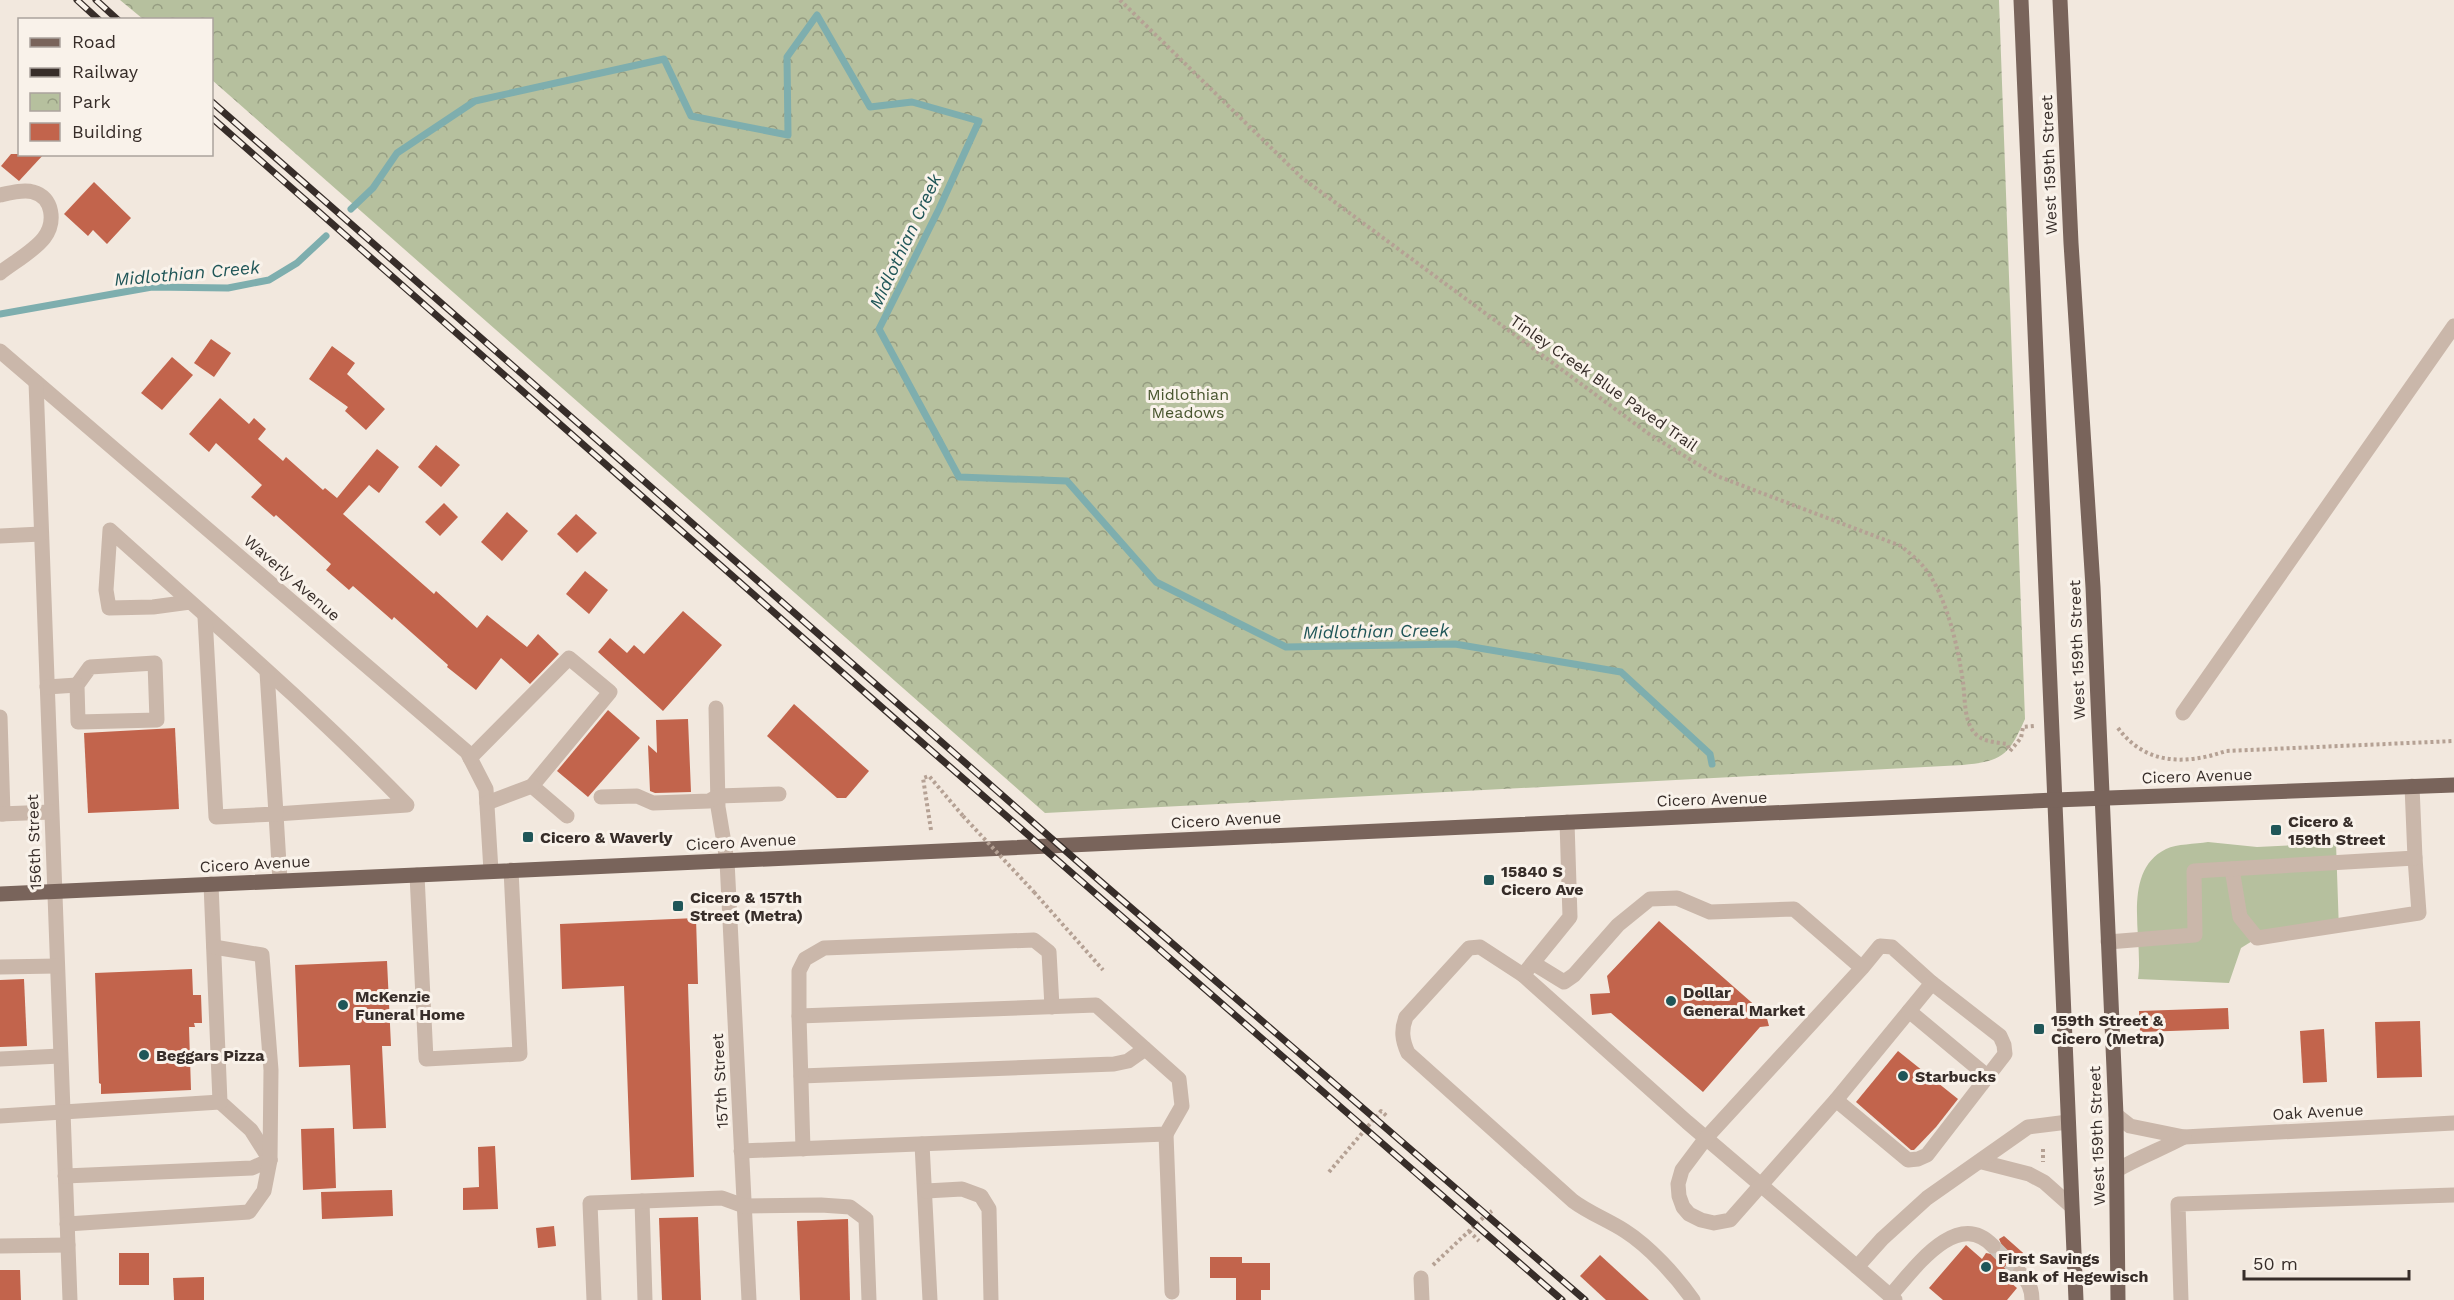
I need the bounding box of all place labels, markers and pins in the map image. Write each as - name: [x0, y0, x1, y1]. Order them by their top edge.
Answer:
- place label: Cicero & 159th Street: [2288, 812, 2385, 849]
- marker: Cicero & 159th Street: [2269, 823, 2283, 837]
- place label: Cicero & Waverly: [540, 828, 674, 847]
- marker: Cicero & Waverly: [521, 830, 535, 844]
- place label: 15840 S Cicero Ave: [1501, 862, 1584, 899]
- marker: 15840 S Cicero Ave: [1482, 873, 1496, 887]
- place label: Cicero & 157th Street (Metra): [690, 888, 803, 925]
- marker: Cicero & 157th Street (Metra): [671, 899, 685, 913]
- place label: Dollar General Market: [1683, 983, 1805, 1020]
- place label: McKenzie Funeral Home: [355, 987, 465, 1024]
- marker: Dollar General Market: [1664, 994, 1678, 1008]
- marker: McKenzie Funeral Home: [336, 998, 350, 1012]
- place label: 159th Street & Cicero (Metra): [2051, 1011, 2165, 1048]
- marker: 159th Street & Cicero (Metra): [2032, 1022, 2046, 1036]
- place label: Beggars Pizza: [156, 1046, 265, 1065]
- marker: Beggars Pizza: [137, 1048, 151, 1062]
- place label: Starbucks: [1915, 1067, 1996, 1086]
- marker: Starbucks: [1896, 1069, 1910, 1083]
- place label: First Savings Bank of Hegewisch: [1998, 1249, 2149, 1286]
- marker: First Savings Bank of Hegewisch: [1979, 1260, 1993, 1274]

